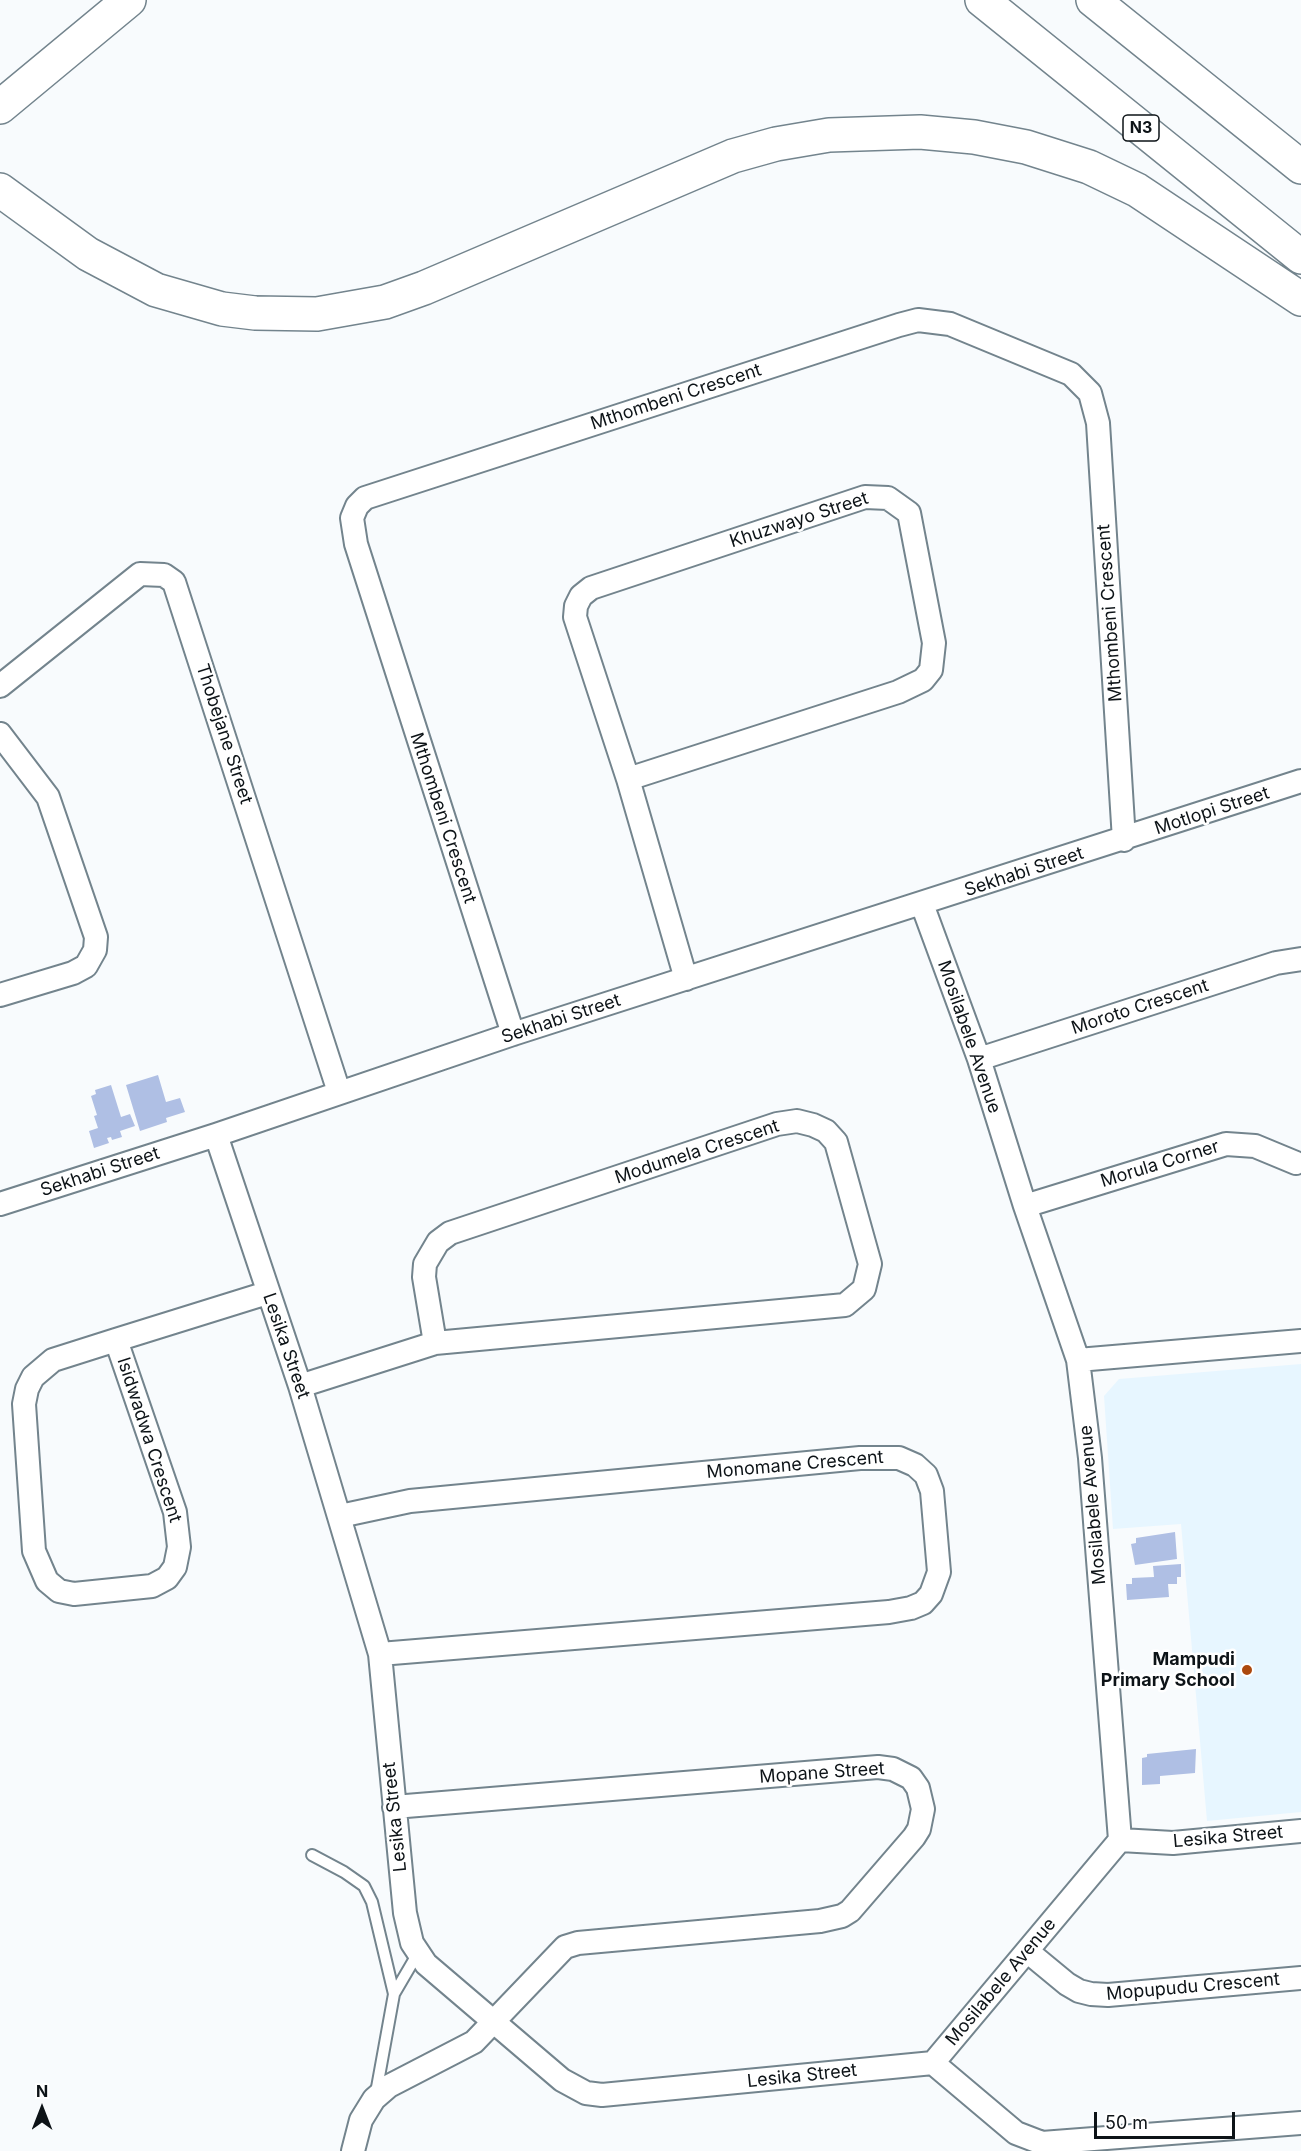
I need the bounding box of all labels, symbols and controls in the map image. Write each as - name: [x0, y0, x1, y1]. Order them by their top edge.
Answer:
- road number: N3: [1123, 115, 1159, 141]
- street label: Mthombeni Crescent: [588, 359, 764, 435]
- street label: Khuzwayo Street: [727, 487, 871, 553]
- street label: Mthombeni Crescent: [1093, 523, 1127, 703]
- street label: Thobejane Street: [191, 661, 257, 807]
- street label: Mthombeni Crescent: [405, 730, 481, 906]
- street label: Motlopi Street: [1152, 782, 1272, 840]
- street label: Sekhabi Street: [962, 843, 1086, 901]
- street label: Mosilabele Avenue: [933, 958, 1005, 1116]
- street label: Moroto Crescent: [1069, 975, 1211, 1039]
- street label: Sekhabi Street: [499, 990, 623, 1048]
- street label: Modumela Crescent: [612, 1115, 782, 1189]
- street label: Morula Corner: [1098, 1136, 1222, 1192]
- street label: Sekhabi Street: [38, 1143, 162, 1201]
- street label: Lesika Street: [258, 1290, 314, 1402]
- street label: Isidwadwa Crescent: [112, 1355, 186, 1525]
- street label: Mosilabele Avenue: [1075, 1424, 1111, 1586]
- street label: Monomane Crescent: [706, 1447, 884, 1483]
- place label: Mampudi Primary School: [1101, 1649, 1235, 1692]
- marker: Mampudi Primary School: [1240, 1663, 1254, 1677]
- street label: Mopane Street: [759, 1758, 885, 1788]
- street label: Lesika Street: [378, 1761, 412, 1873]
- street label: Lesika Street: [1172, 1821, 1284, 1853]
- street label: Mosilabele Avenue: [941, 1914, 1061, 2050]
- street label: Mopupudu Crescent: [1105, 1969, 1281, 2005]
- street label: Lesika Street: [746, 2059, 858, 2093]
- north arrow: [12, 2079, 72, 2139]
- text: N: [36, 2081, 48, 2101]
- scale bar: [1097, 2100, 1238, 2138]
- text: 50 m: [1105, 2112, 1148, 2133]

